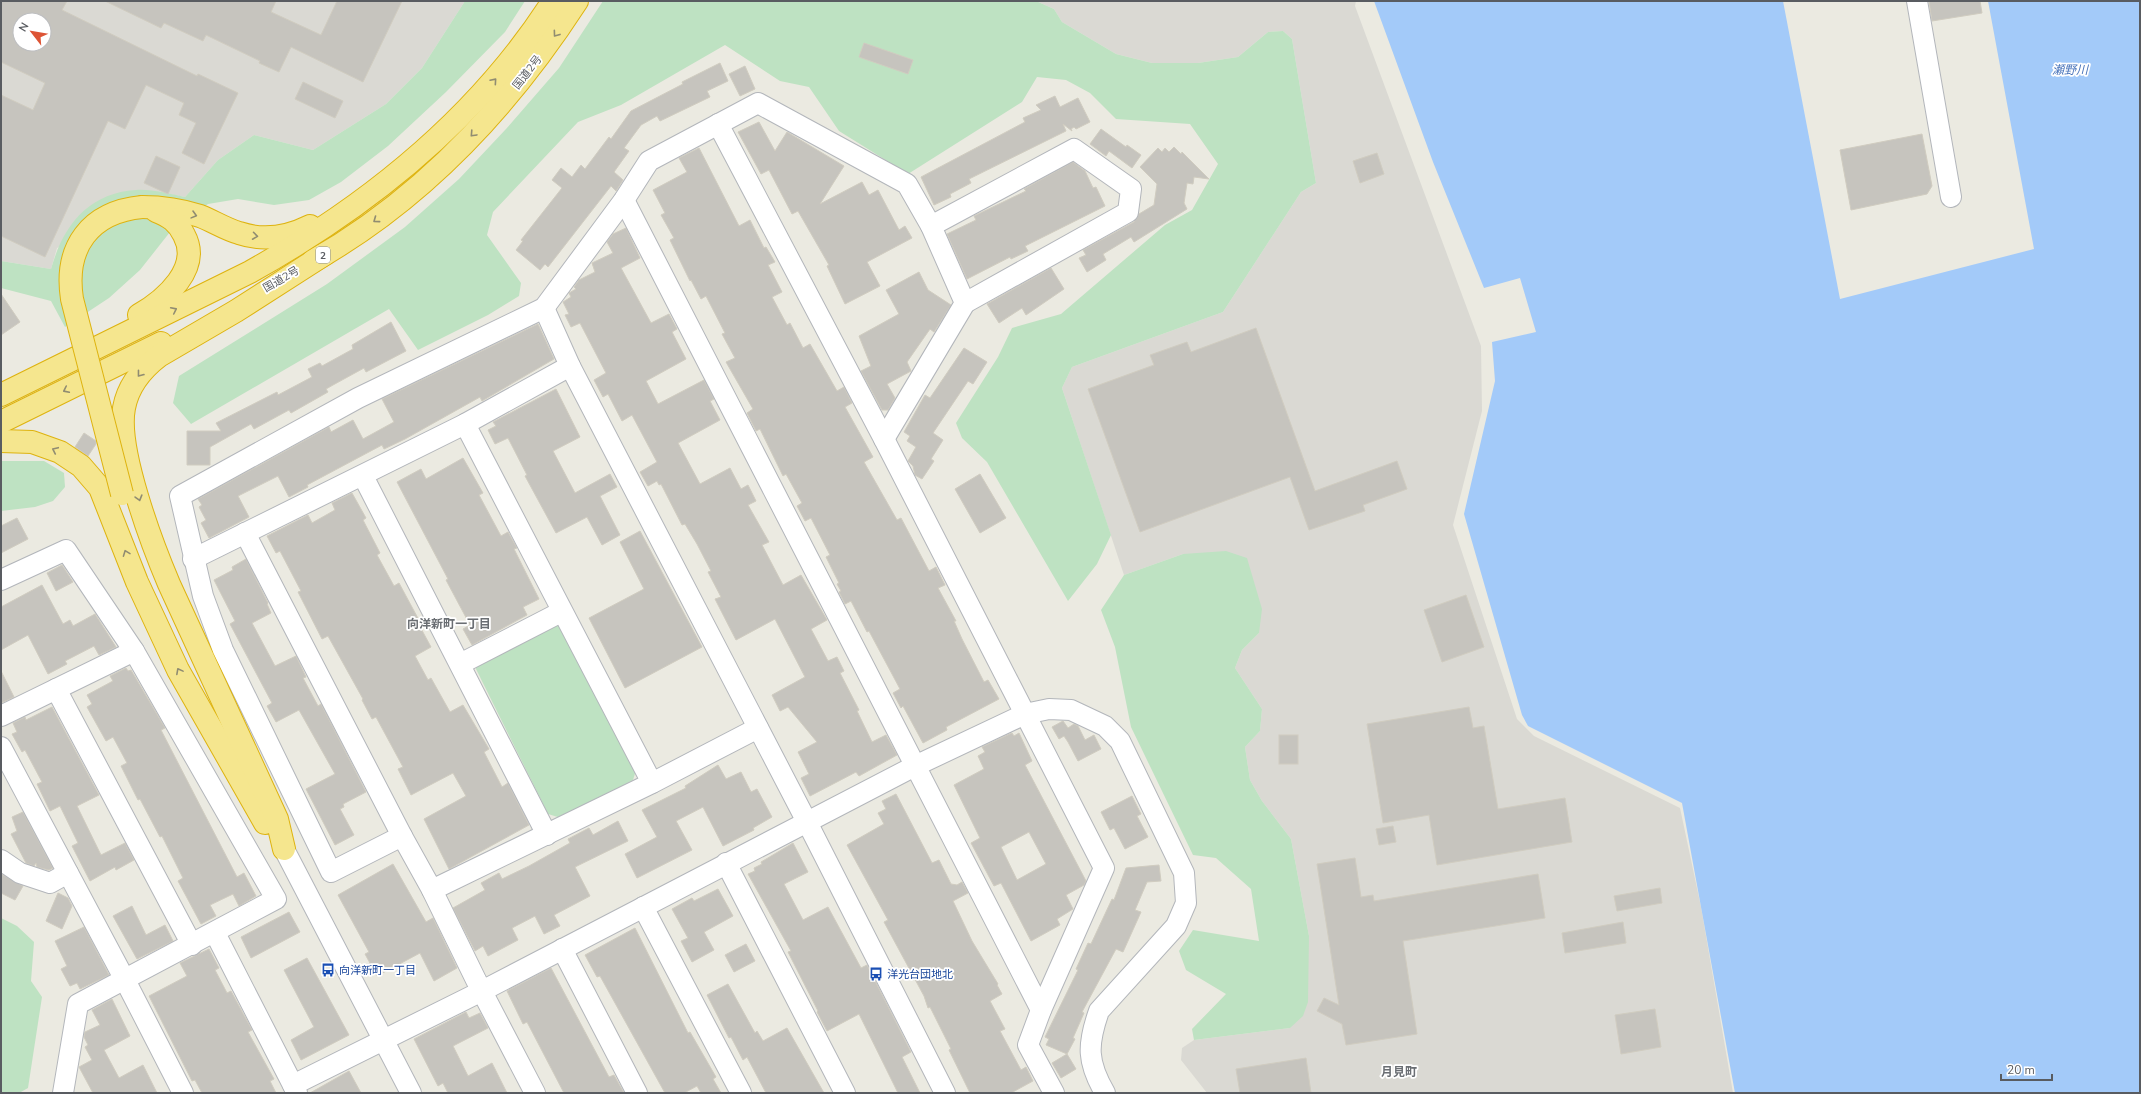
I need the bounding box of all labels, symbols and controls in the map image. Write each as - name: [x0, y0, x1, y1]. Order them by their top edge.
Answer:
- north arrow: [12, 12, 52, 52]
- text: N: [15, 20, 32, 34]
- one-way arrow: [554, 29, 561, 36]
- street label: 国道2号: [509, 52, 545, 93]
- water label: 瀬野川: [2052, 62, 2090, 78]
- one-way arrow: [489, 78, 496, 85]
- one-way arrow: [471, 129, 478, 137]
- one-way arrow: [191, 211, 198, 219]
- one-way arrow: [373, 215, 380, 222]
- one-way arrow: [252, 231, 258, 240]
- road number: 2: [316, 247, 330, 263]
- street label: 国道2号: [260, 263, 302, 296]
- one-way arrow: [170, 307, 178, 315]
- one-way arrow: [138, 369, 145, 377]
- one-way arrow: [63, 385, 70, 393]
- one-way arrow: [51, 447, 59, 455]
- one-way arrow: [134, 494, 143, 501]
- one-way arrow: [122, 549, 130, 556]
- district label: 向洋新町一丁目: [407, 616, 491, 632]
- one-way arrow: [176, 668, 184, 676]
- bus stop icon: 向洋新町一丁目: [320, 962, 336, 978]
- place label: 向洋新町一丁目: [339, 963, 416, 978]
- bus stop icon: 洋光台団地北: [868, 966, 884, 982]
- place label: 洋光台団地北: [887, 967, 953, 982]
- scale bar: [2001, 1056, 2052, 1082]
- text: 20 m: [2007, 1062, 2035, 1078]
- district label: 月見町: [1381, 1064, 1417, 1080]

